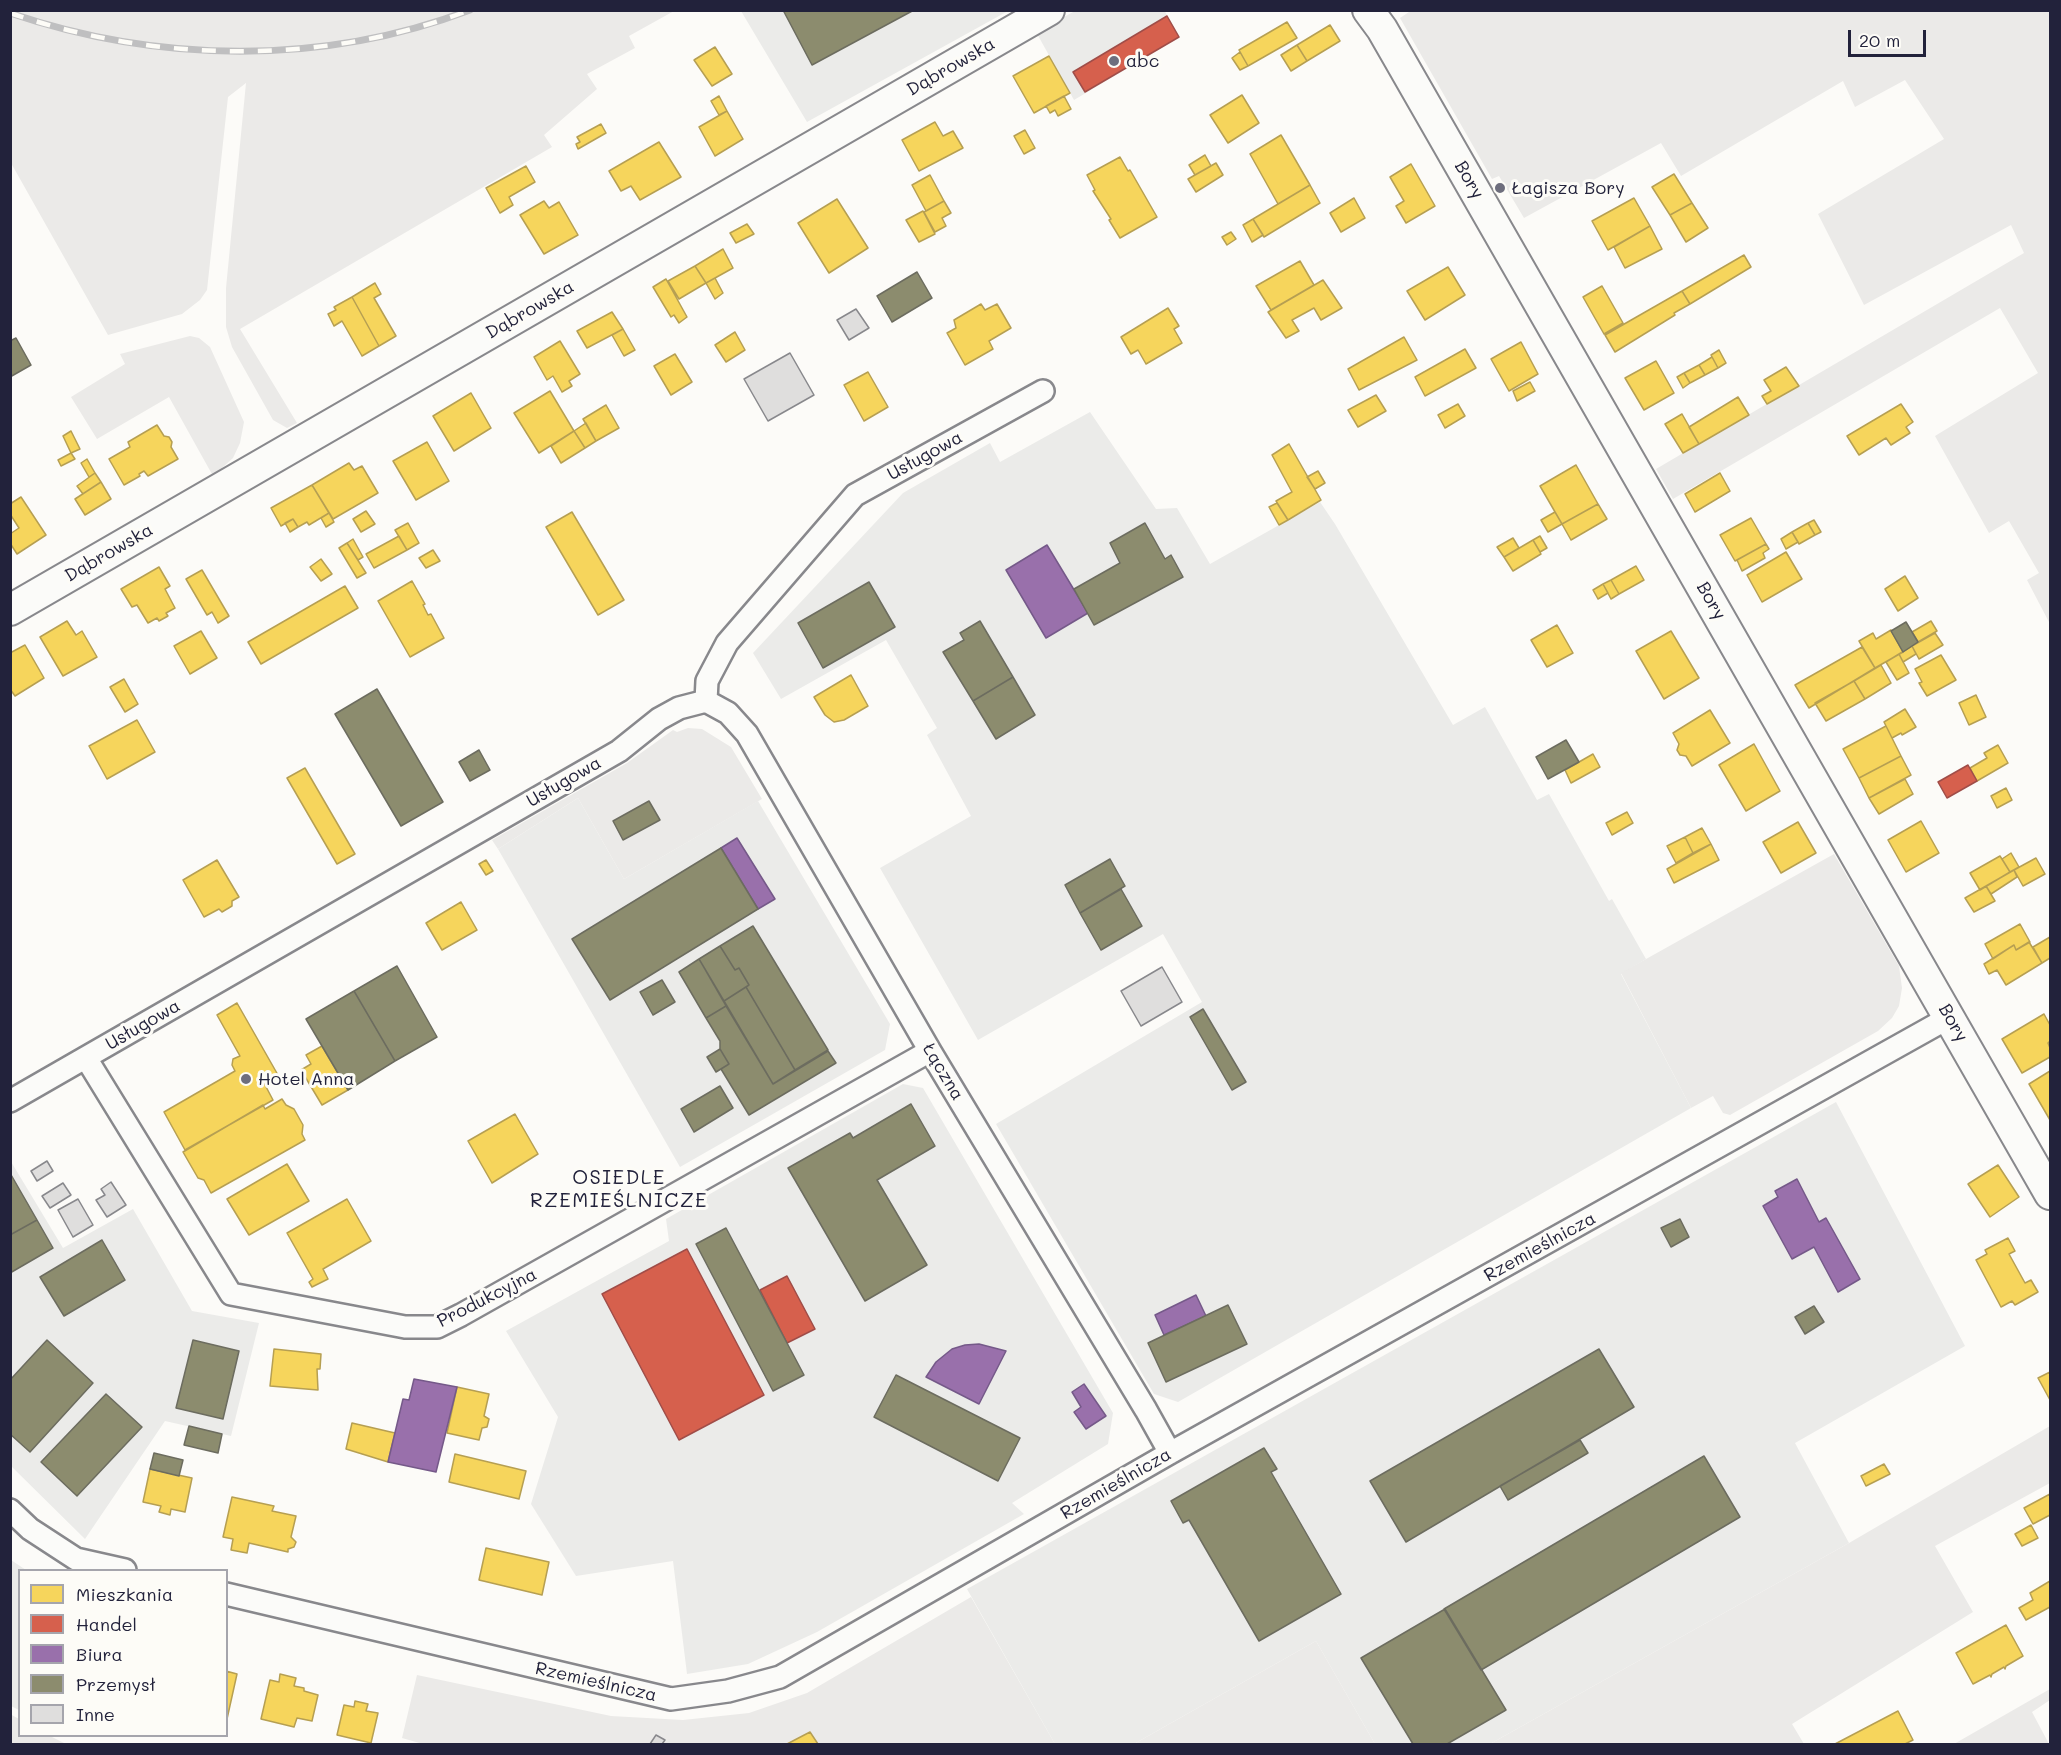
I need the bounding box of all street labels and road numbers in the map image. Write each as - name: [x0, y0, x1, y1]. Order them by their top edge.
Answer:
- street label: Dąbrowska: [903, 33, 999, 101]
- street label: Bory: [1450, 157, 1488, 203]
- street label: Dąbrowska: [482, 276, 578, 344]
- street label: Usługowa: [884, 427, 966, 485]
- street label: Dąbrowska: [61, 519, 157, 587]
- street label: Bory: [1692, 578, 1730, 624]
- street label: Usługowa: [523, 752, 605, 812]
- street label: Usługowa: [102, 995, 184, 1055]
- street label: Bory: [1934, 1000, 1972, 1046]
- street label: Łączna: [918, 1040, 968, 1104]
- street label: Rzemieślnicza: [1480, 1207, 1600, 1287]
- street label: Produkcyjna: [434, 1264, 540, 1332]
- street label: Rzemieślnicza: [1057, 1444, 1175, 1524]
- street label: Rzemieślnicza: [533, 1658, 659, 1706]

